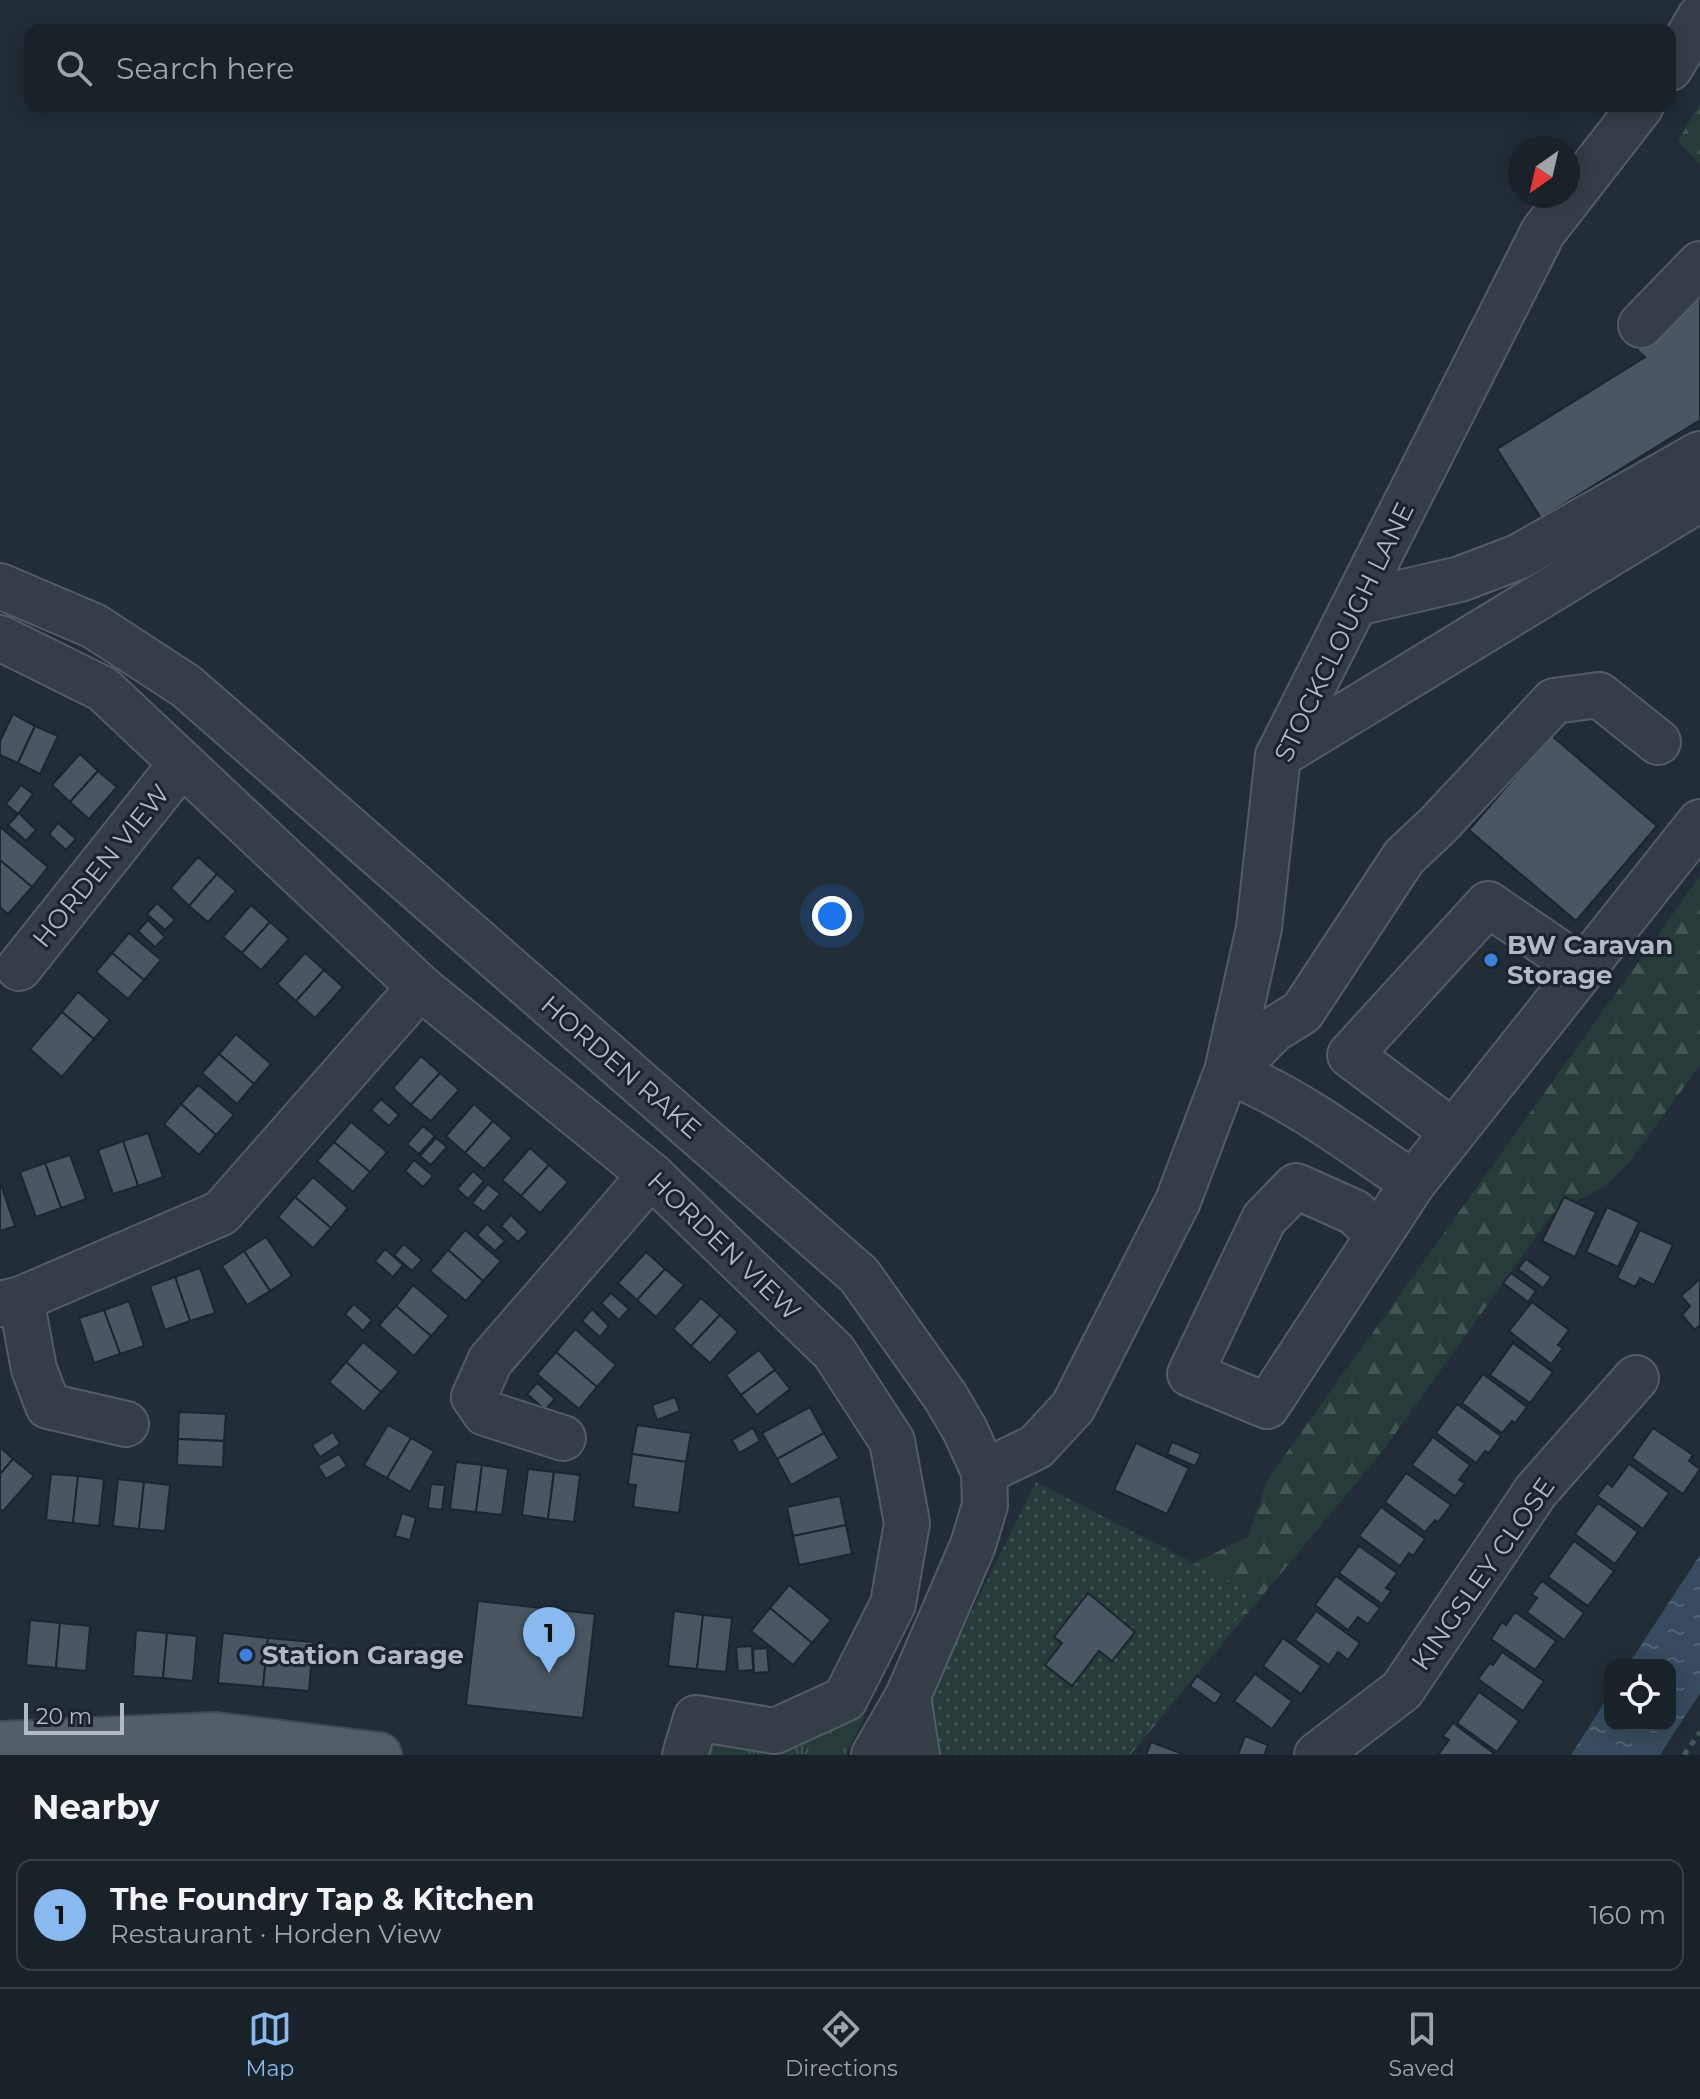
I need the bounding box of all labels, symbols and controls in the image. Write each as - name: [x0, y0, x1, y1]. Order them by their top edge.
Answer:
- search box: [24, 24, 1676, 112]
- icon: search: [52, 46, 96, 90]
- text: Search here: [116, 50, 294, 87]
- north arrow: [1508, 136, 1580, 208]
- street label: STOCKCLOUGH LANE: [1267, 497, 1421, 767]
- street label: HORDEN VIEW: [26, 778, 176, 954]
- your location: [812, 896, 852, 936]
- place label: BW Caravan Storage: [1507, 929, 1673, 991]
- marker: BW Caravan Storage: [1482, 951, 1500, 969]
- street label: HORDEN RAKE: [534, 989, 708, 1145]
- street label: HORDEN VIEW: [641, 1165, 807, 1327]
- street label: KINGSLEY CLOSE: [1405, 1471, 1561, 1677]
- pin: 1: [523, 1607, 575, 1673]
- place label: Station Garage: [262, 1639, 464, 1671]
- marker: Station Garage: [237, 1646, 255, 1664]
- map controls: [1604, 1659, 1676, 1731]
- button: locate: [1604, 1659, 1676, 1731]
- scale bar: [24, 1699, 124, 1735]
- text: 20 m: [36, 1703, 92, 1730]
- text: Nearby: [32, 1786, 159, 1828]
- text: The Foundry Tap & Kitchen: [110, 1881, 534, 1918]
- text: 1: [55, 1899, 65, 1931]
- text: 160 m: [1589, 1899, 1666, 1931]
- text: Restaurant · Horden View: [110, 1918, 441, 1950]
- tab: Map: [245, 2007, 294, 2082]
- tab: Directions: [785, 2007, 898, 2082]
- tab: Saved: [1389, 2007, 1455, 2082]

